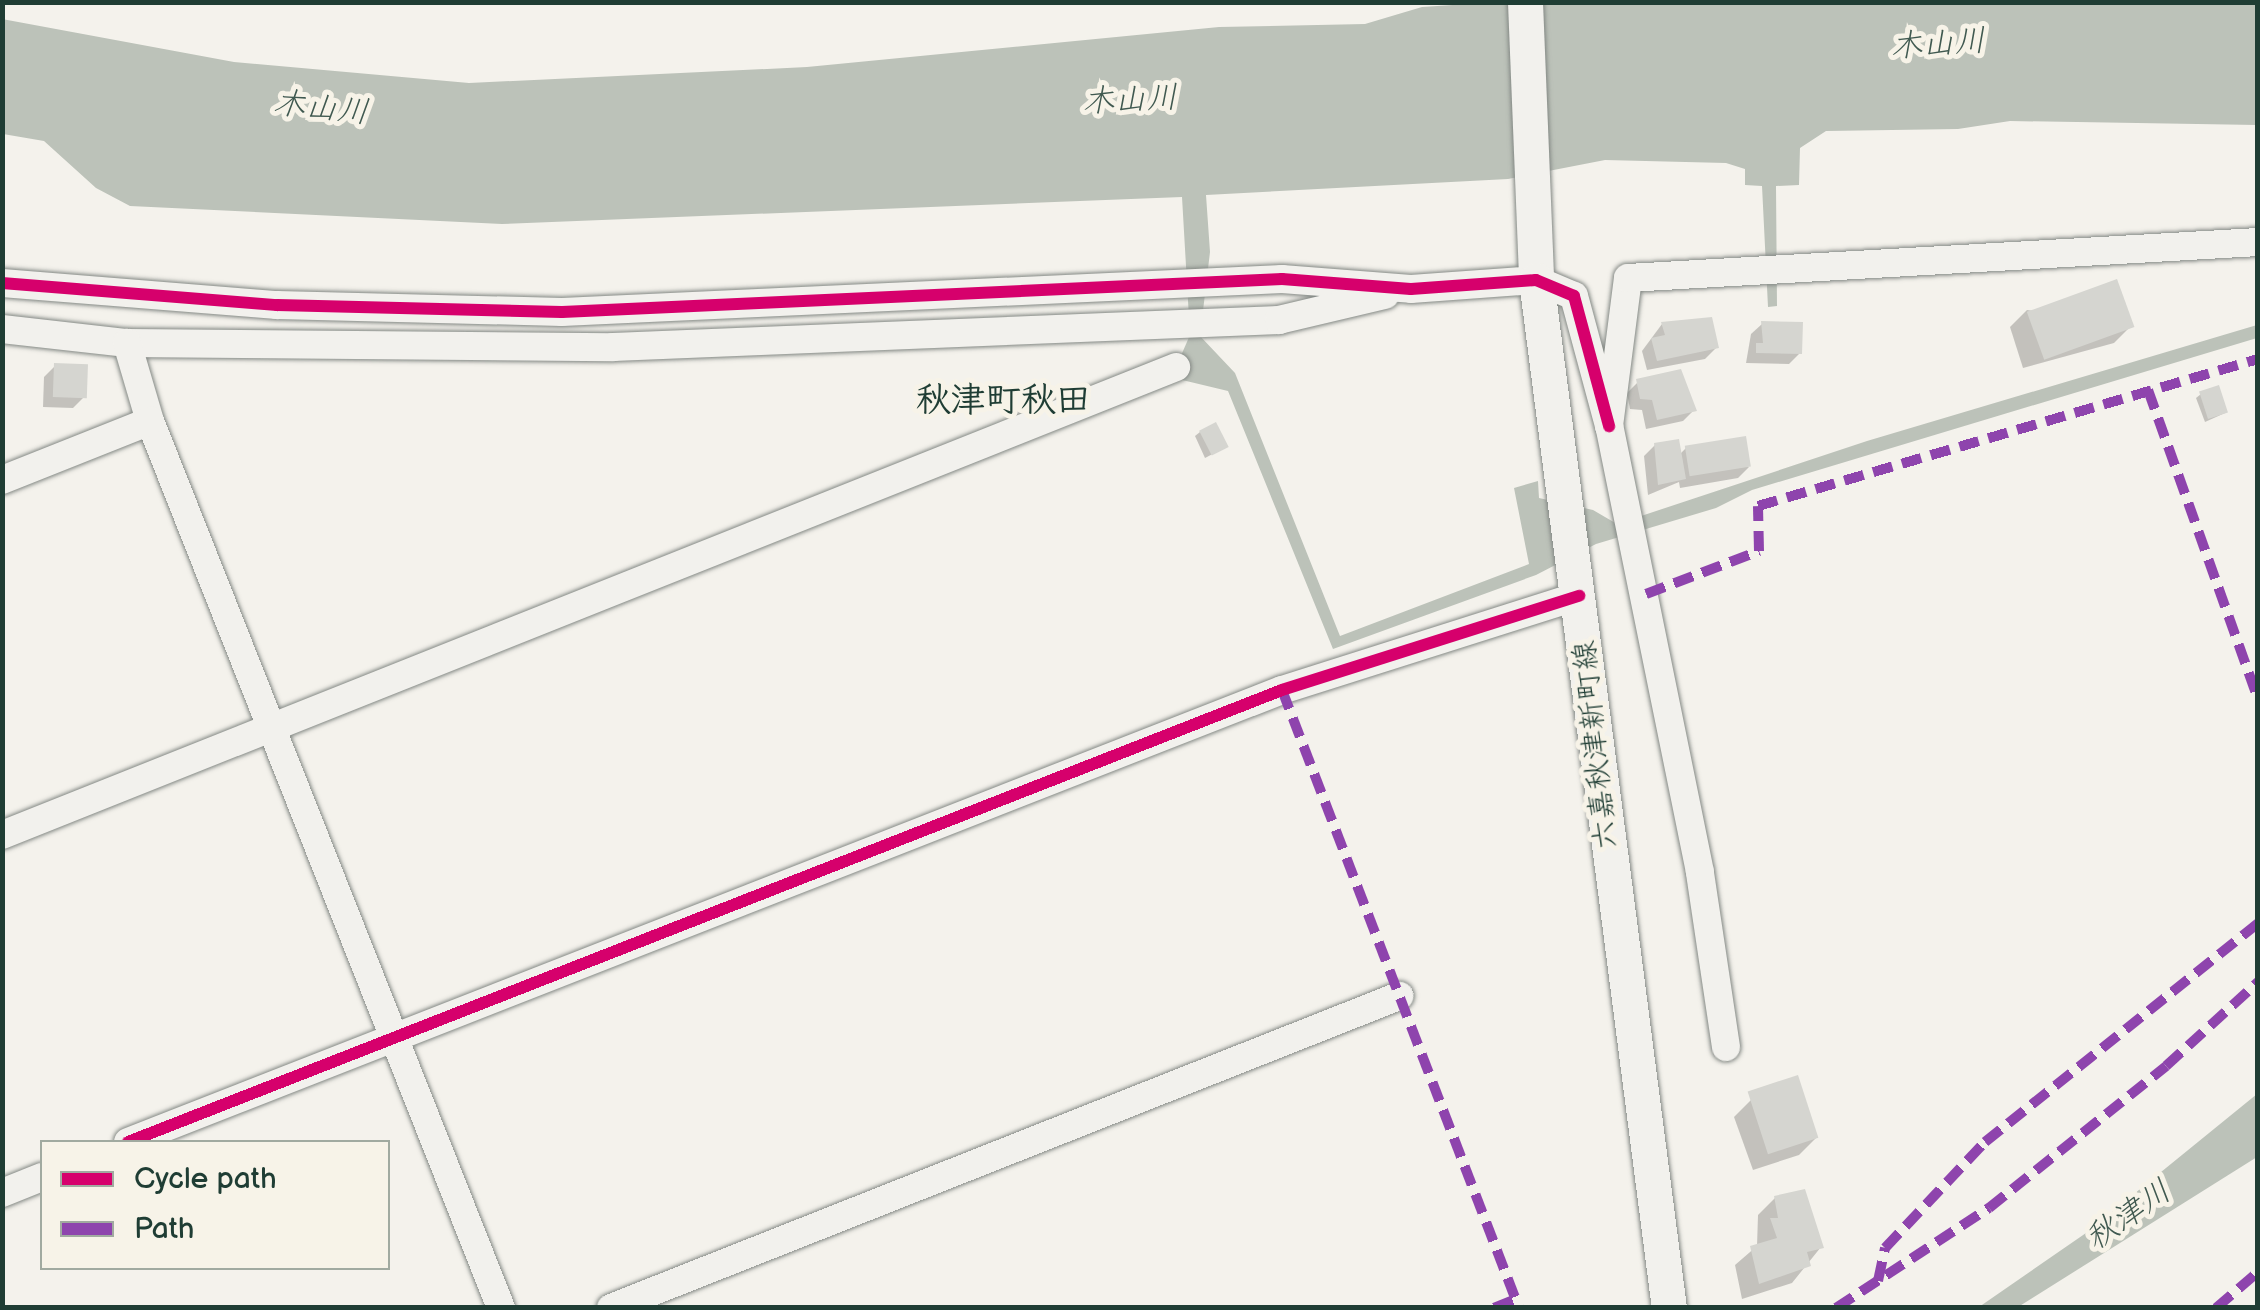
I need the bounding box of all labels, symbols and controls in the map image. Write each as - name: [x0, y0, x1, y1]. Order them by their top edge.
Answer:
- water label: 木山川: [1889, 22, 1987, 68]
- water label: 木山川: [1081, 79, 1179, 123]
- water label: 木山川: [271, 85, 371, 133]
- district label: 秋津町秋田: [916, 380, 1090, 422]
- street label: 六嘉秋津新町線: [1567, 639, 1625, 851]
- legend: [40, 1140, 390, 1270]
- text: Cycle path: [134, 1161, 277, 1197]
- water label: 秋津川: [2079, 1173, 2179, 1259]
- text: Path: [134, 1211, 194, 1247]

